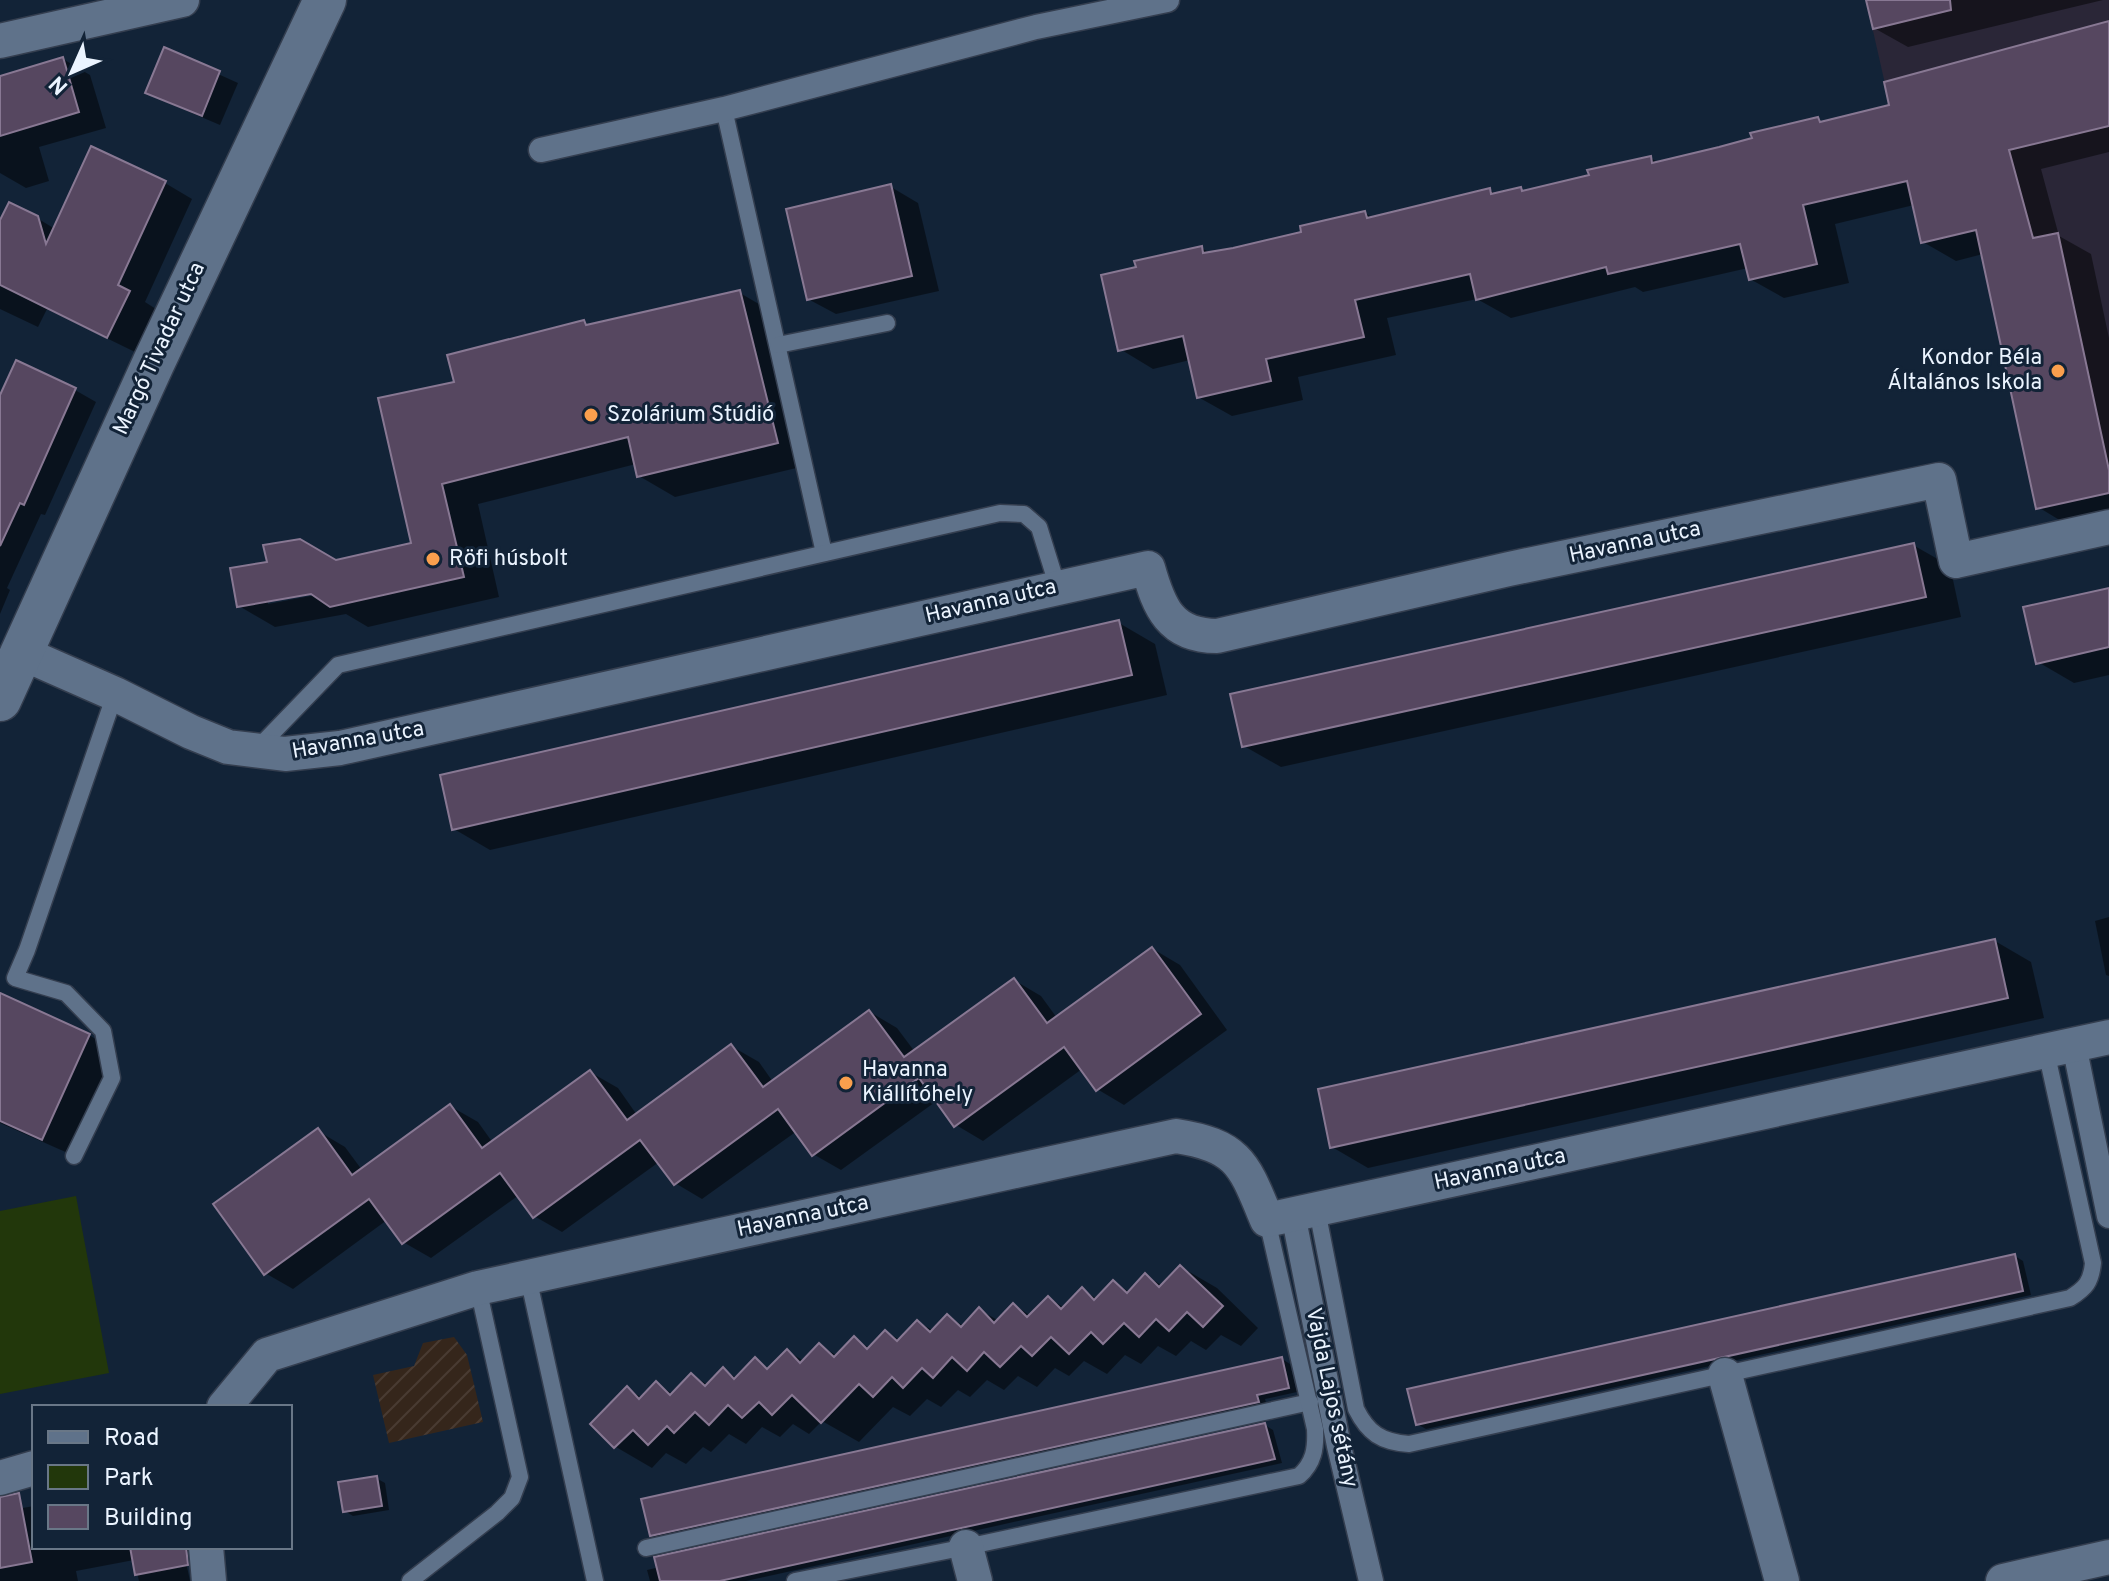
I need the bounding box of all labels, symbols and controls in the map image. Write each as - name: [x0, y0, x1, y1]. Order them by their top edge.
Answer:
- north arrow: [32, 32, 112, 112]
- text: N: [44, 69, 75, 100]
- street label: Margó Tivadar utca: [108, 258, 212, 440]
- place label: Kondor Béla Általános Iskola: [1887, 345, 2042, 397]
- marker: Kondor Béla Általános Iskola: [2049, 362, 2067, 380]
- place label: Szolárium Stúdió: [607, 402, 774, 429]
- marker: Szolárium Stúdió: [582, 406, 600, 424]
- street label: Havanna utca: [1567, 516, 1703, 570]
- place label: Röfi húsbolt: [449, 546, 568, 573]
- marker: Röfi húsbolt: [424, 550, 442, 568]
- street label: Havanna utca: [923, 574, 1059, 630]
- street label: Havanna utca: [290, 716, 426, 766]
- place label: Havanna Kiállítóhely: [862, 1057, 973, 1109]
- marker: Havanna Kiállítóhely: [837, 1074, 855, 1092]
- street label: Havanna utca: [1432, 1143, 1568, 1197]
- street label: Havanna utca: [735, 1190, 871, 1244]
- street label: Vajda Lajos sétány: [1299, 1306, 1363, 1490]
- legend: [32, 1405, 292, 1549]
- text: Road: [104, 1424, 160, 1454]
- text: Park: [104, 1464, 154, 1494]
- text: Building: [104, 1504, 193, 1534]

